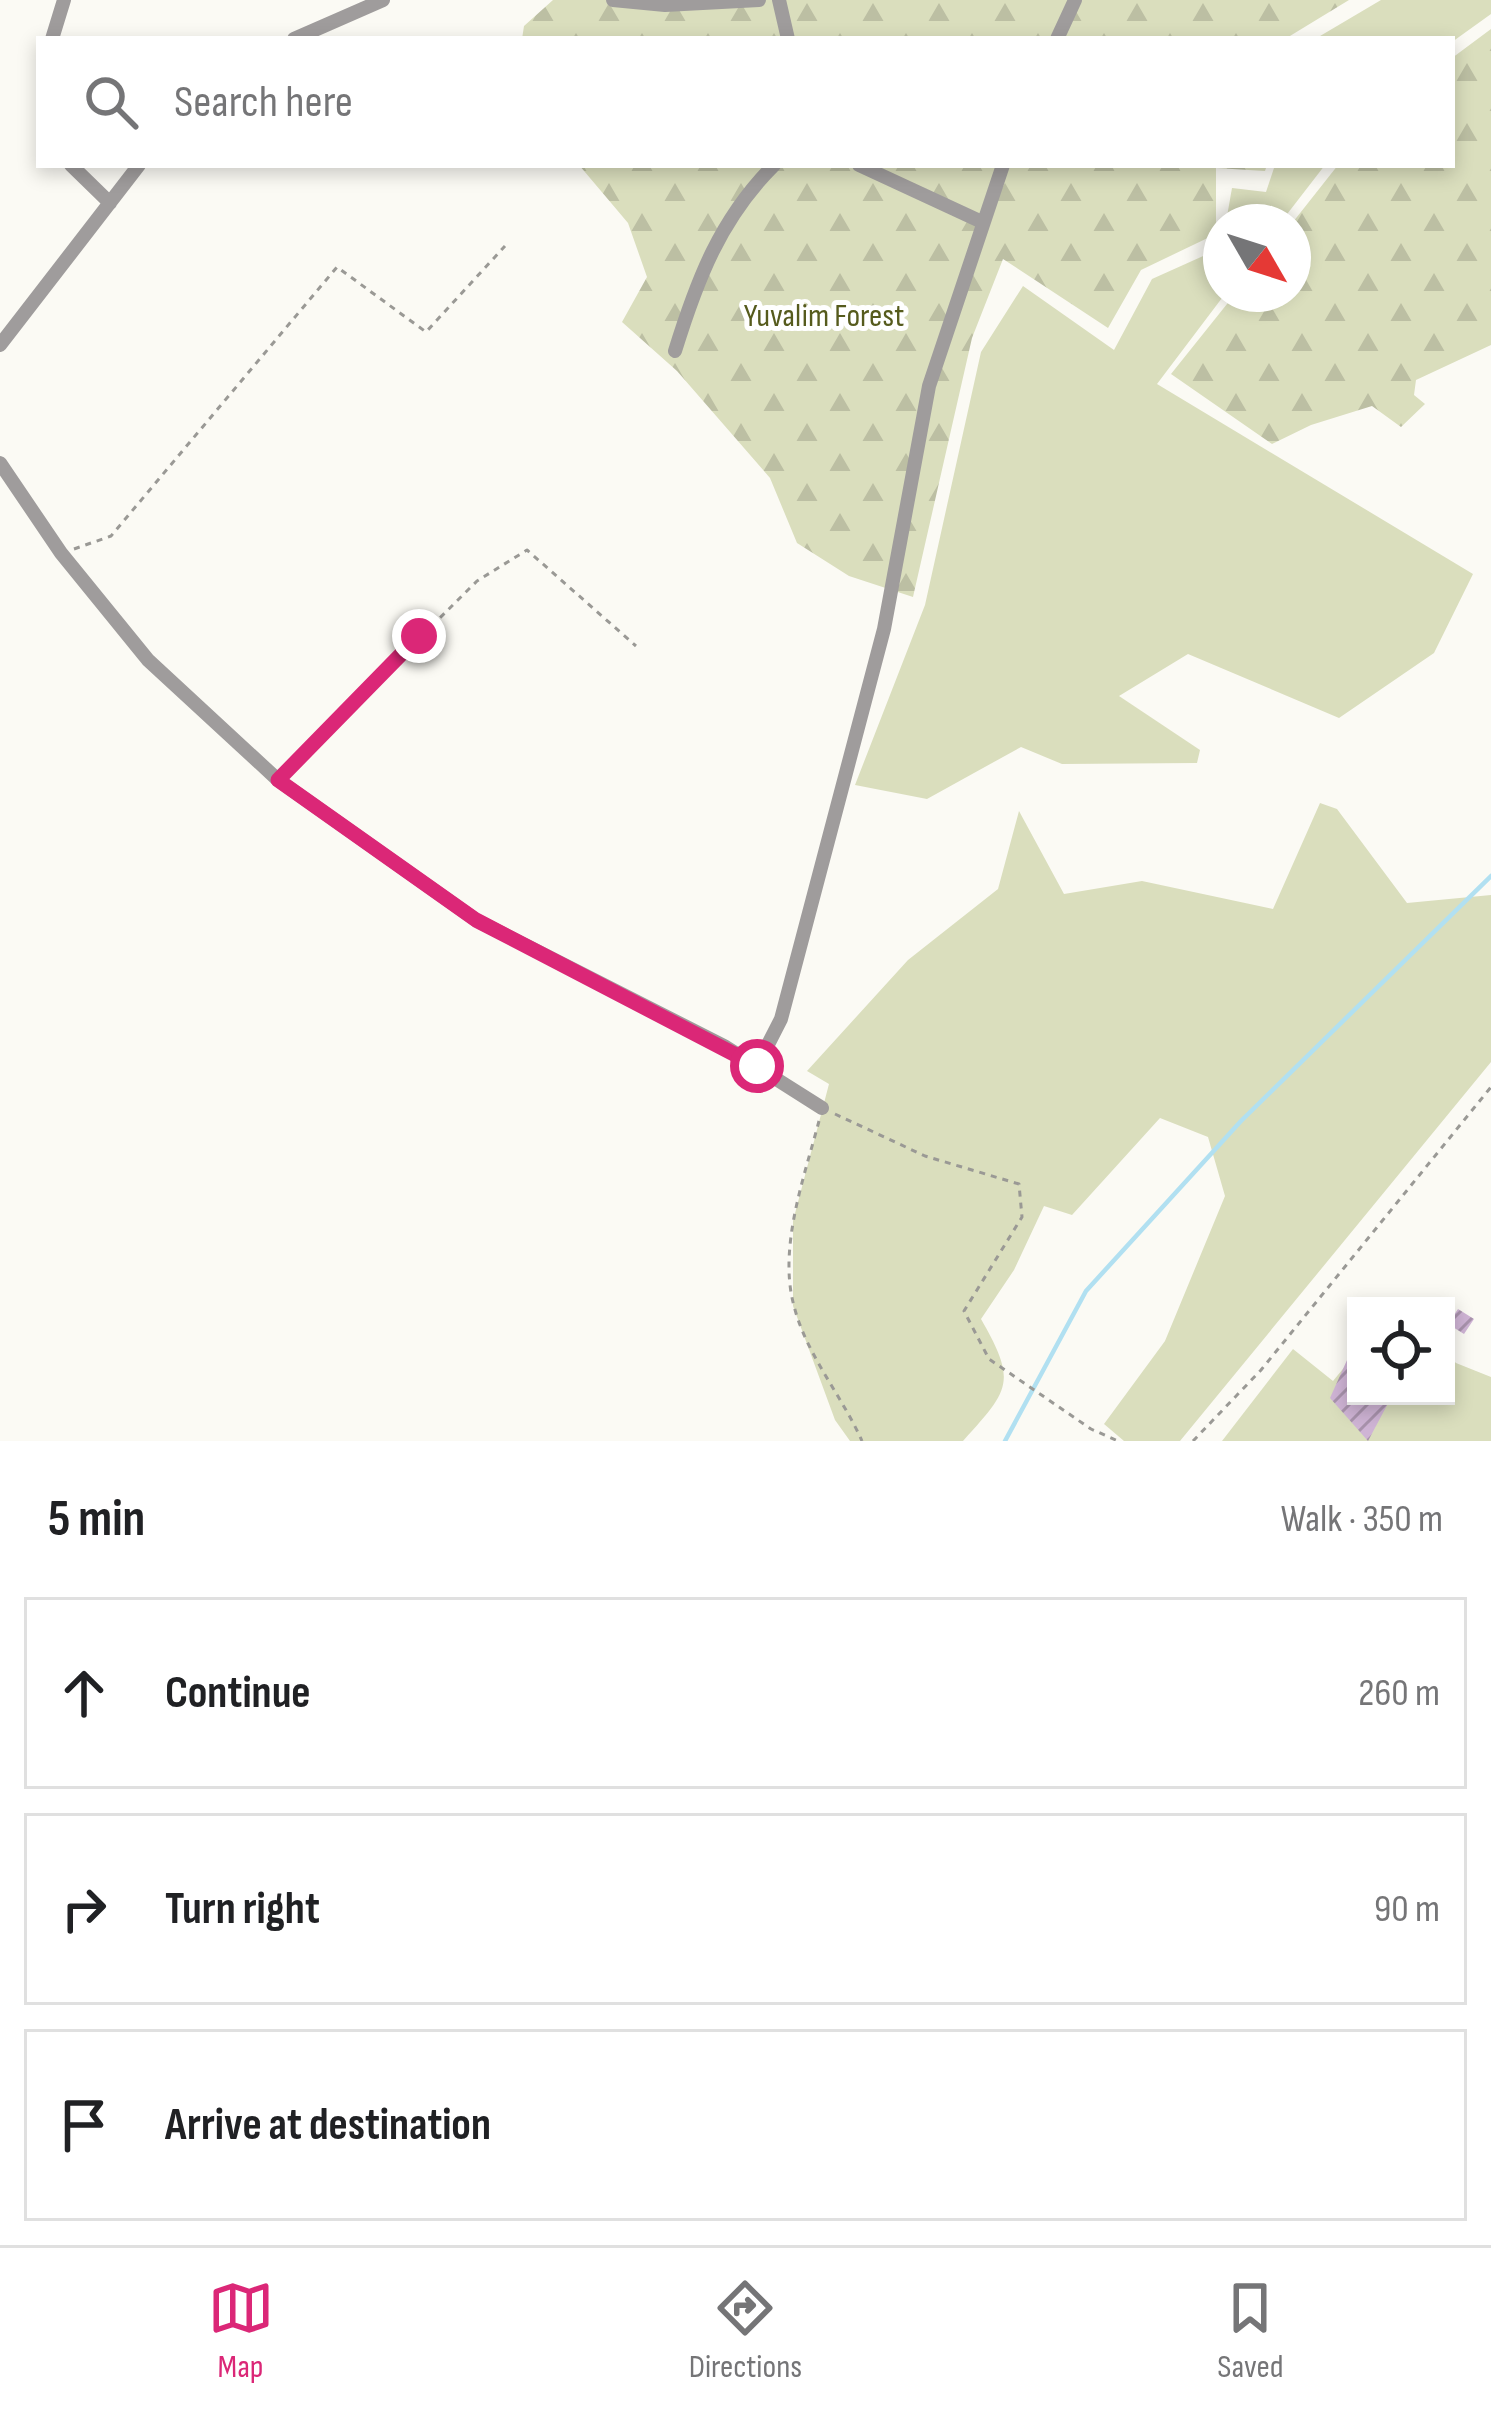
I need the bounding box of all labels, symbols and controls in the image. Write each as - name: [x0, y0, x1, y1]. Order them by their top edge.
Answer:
- search box: [36, 36, 1455, 168]
- icon: search: [78, 69, 144, 135]
- text: Search here: [174, 75, 353, 130]
- north arrow: [1203, 204, 1311, 312]
- park label: Yuvalim Forest: [744, 296, 904, 336]
- route end: [392, 609, 446, 663]
- route start: [730, 1039, 784, 1093]
- map controls: [1347, 1297, 1455, 1405]
- button: locate: [1347, 1297, 1455, 1405]
- text: 5 min: [48, 1489, 145, 1550]
- text: Walk · 350 m: [1281, 1496, 1443, 1543]
- icon: ahead: [51, 1660, 117, 1726]
- text: Continue: [165, 1666, 311, 1721]
- text: 260 m: [1358, 1670, 1440, 1717]
- icon: right: [51, 1876, 117, 1942]
- text: Turn right: [165, 1882, 320, 1937]
- text: 90 m: [1374, 1886, 1440, 1933]
- icon: arrive: [51, 2092, 117, 2158]
- text: Arrive at destination: [165, 2098, 491, 2153]
- tab: Map: [208, 2275, 274, 2387]
- tab: Directions: [689, 2275, 802, 2387]
- tab: Saved: [1217, 2275, 1283, 2387]

